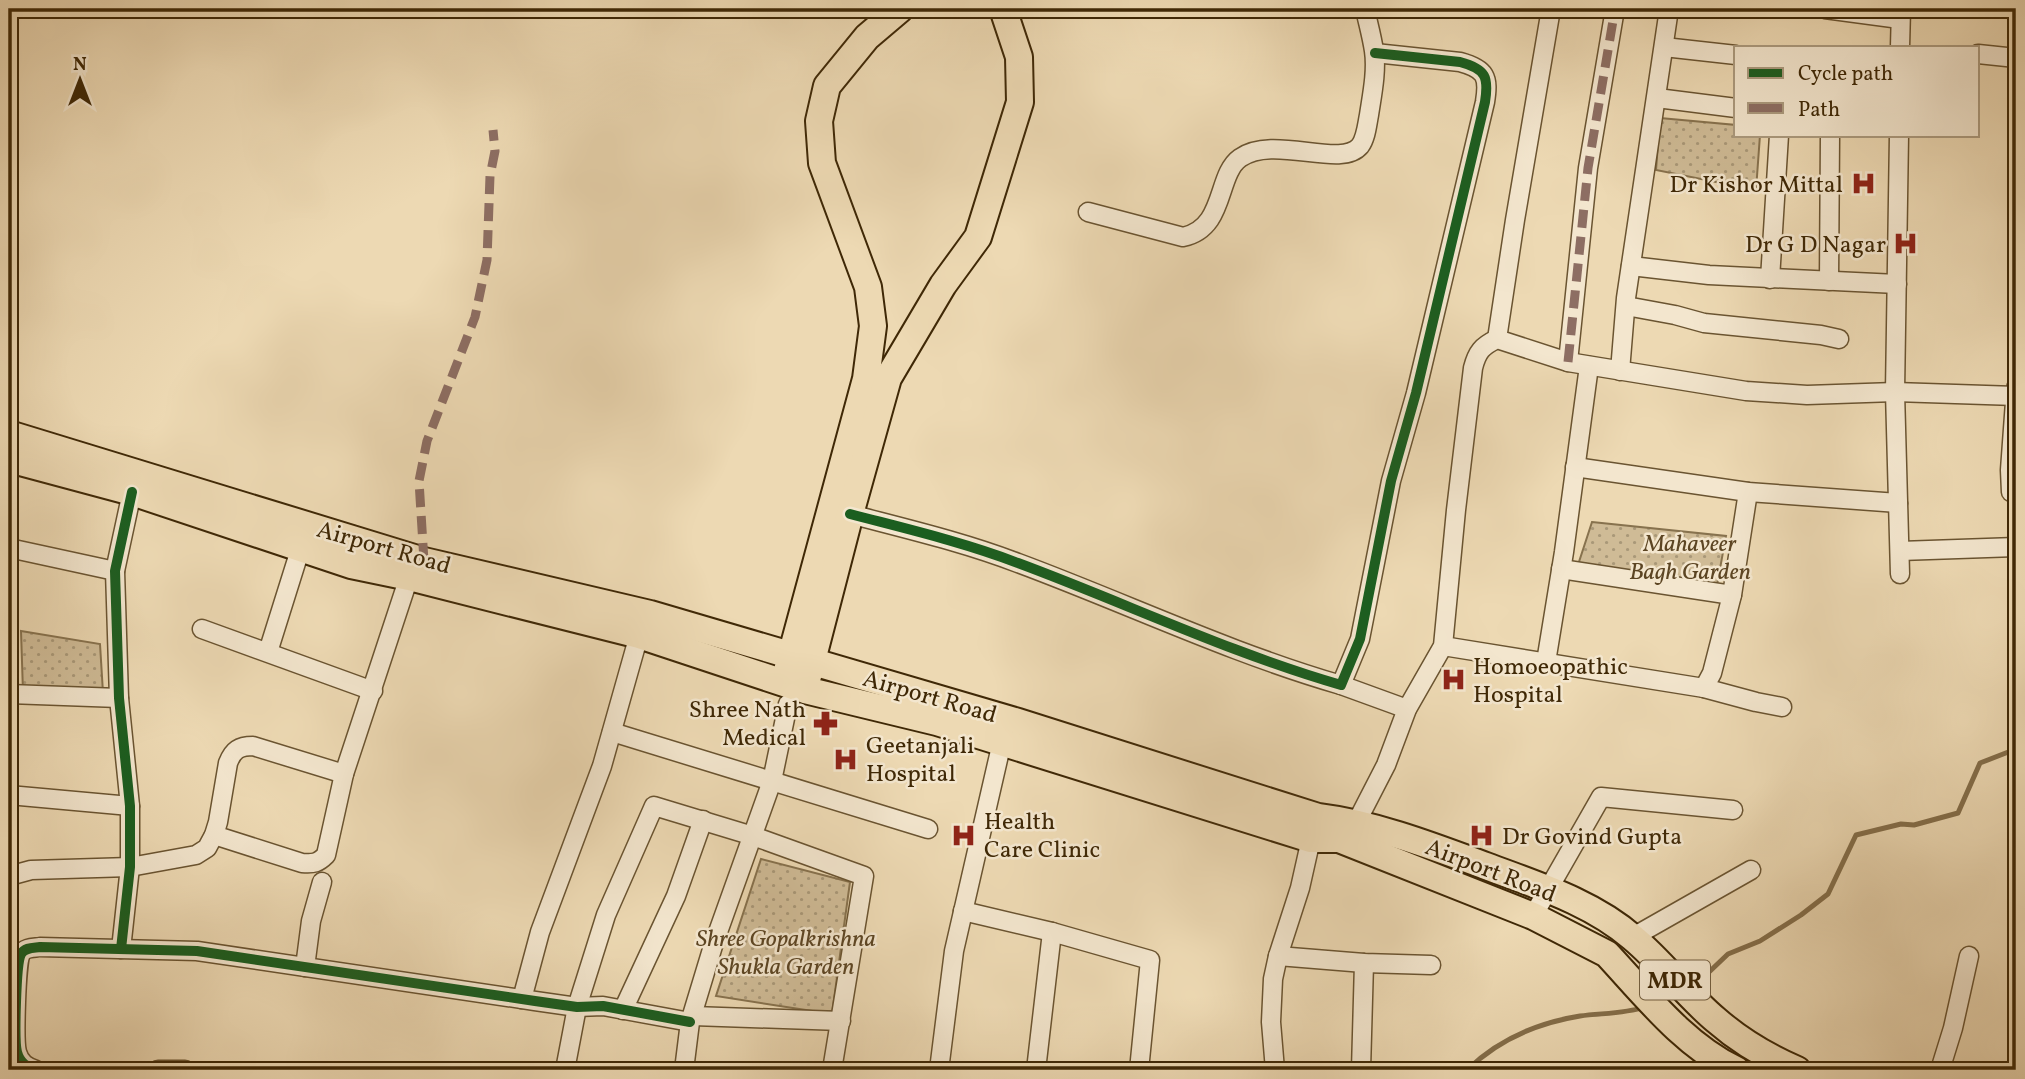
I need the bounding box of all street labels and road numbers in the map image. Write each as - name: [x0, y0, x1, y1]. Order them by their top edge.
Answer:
- street label: Airport Road: [312, 514, 455, 584]
- street label: Airport Road: [858, 663, 1001, 733]
- street label: Airport Road: [1420, 831, 1561, 912]
- road number: MDR: [1640, 960, 1710, 1000]

